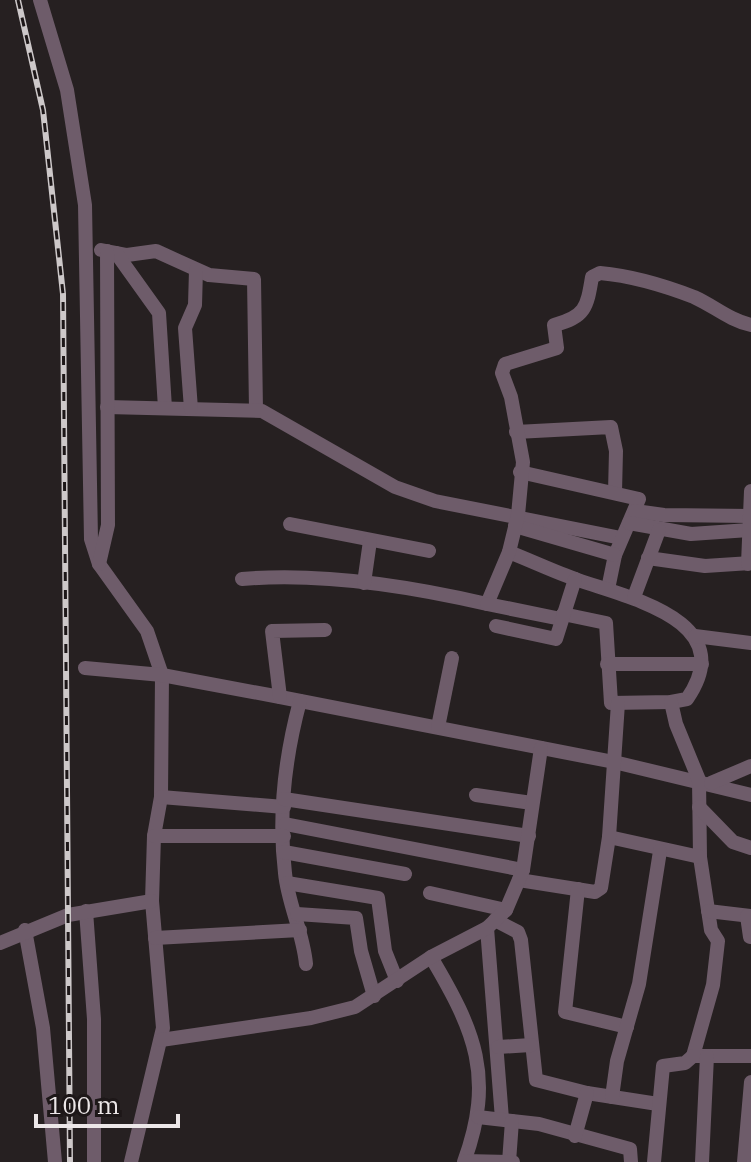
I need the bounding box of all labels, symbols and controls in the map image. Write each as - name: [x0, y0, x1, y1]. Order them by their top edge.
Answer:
- scale bar: [36, 1078, 178, 1128]
- text: 100 m: [48, 1089, 120, 1121]

